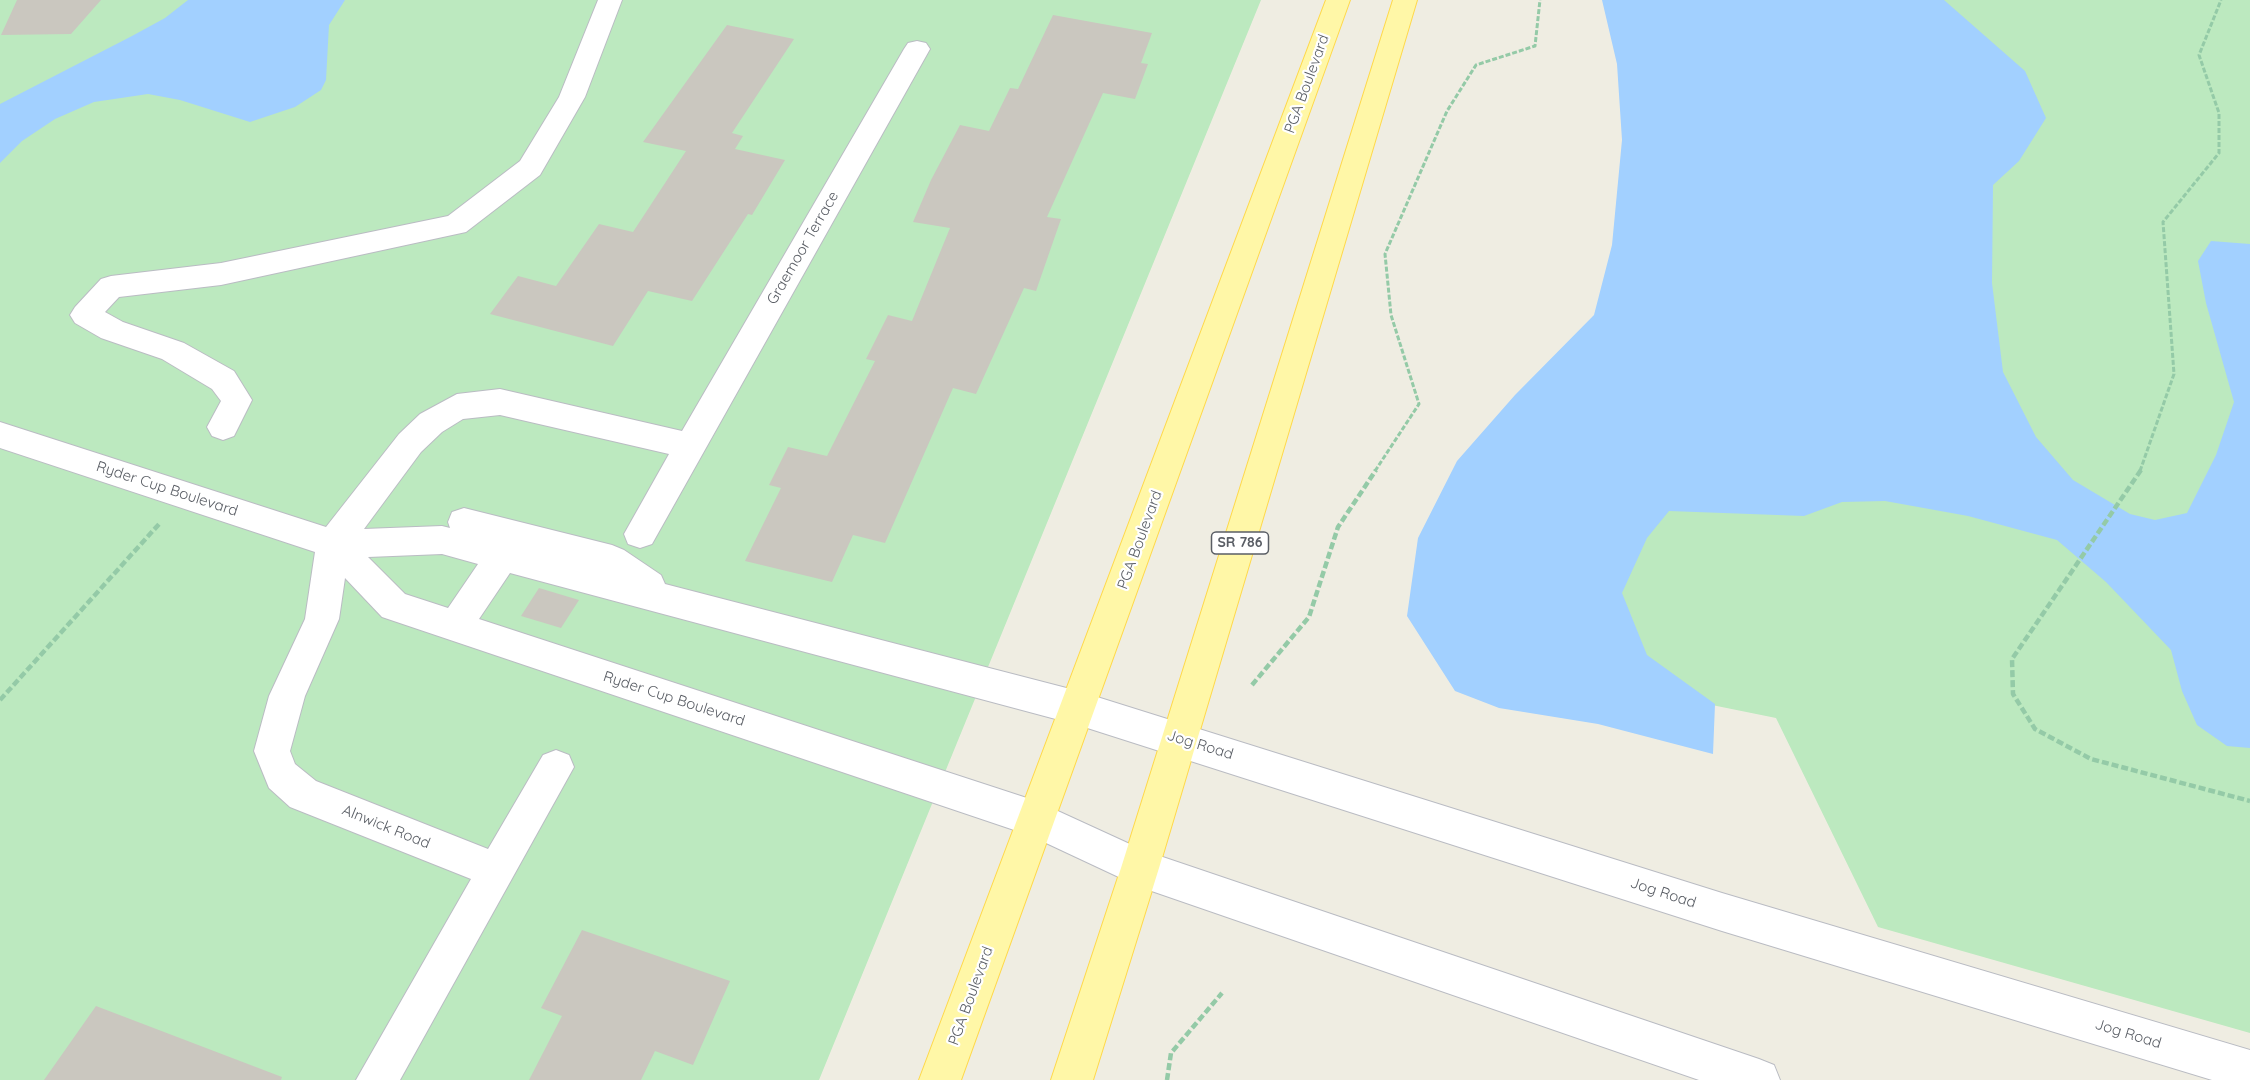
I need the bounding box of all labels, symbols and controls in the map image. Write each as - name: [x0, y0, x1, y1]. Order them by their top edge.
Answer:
- street label: PGA Boulevard: [1281, 32, 1333, 136]
- street label: Graemoor Terrace: [763, 188, 843, 308]
- street label: Ryder Cup Boulevard: [94, 458, 240, 520]
- street label: PGA Boulevard: [1114, 488, 1166, 592]
- road number: SR 786: [1212, 532, 1268, 554]
- street label: Ryder Cup Boulevard: [601, 668, 747, 730]
- street label: Jog Road: [1165, 726, 1235, 764]
- street label: Alnwick Road: [339, 801, 433, 853]
- street label: Jog Road: [1628, 874, 1698, 912]
- street label: PGA Boulevard: [945, 944, 997, 1048]
- street label: Jog Road: [2093, 1015, 2163, 1053]

